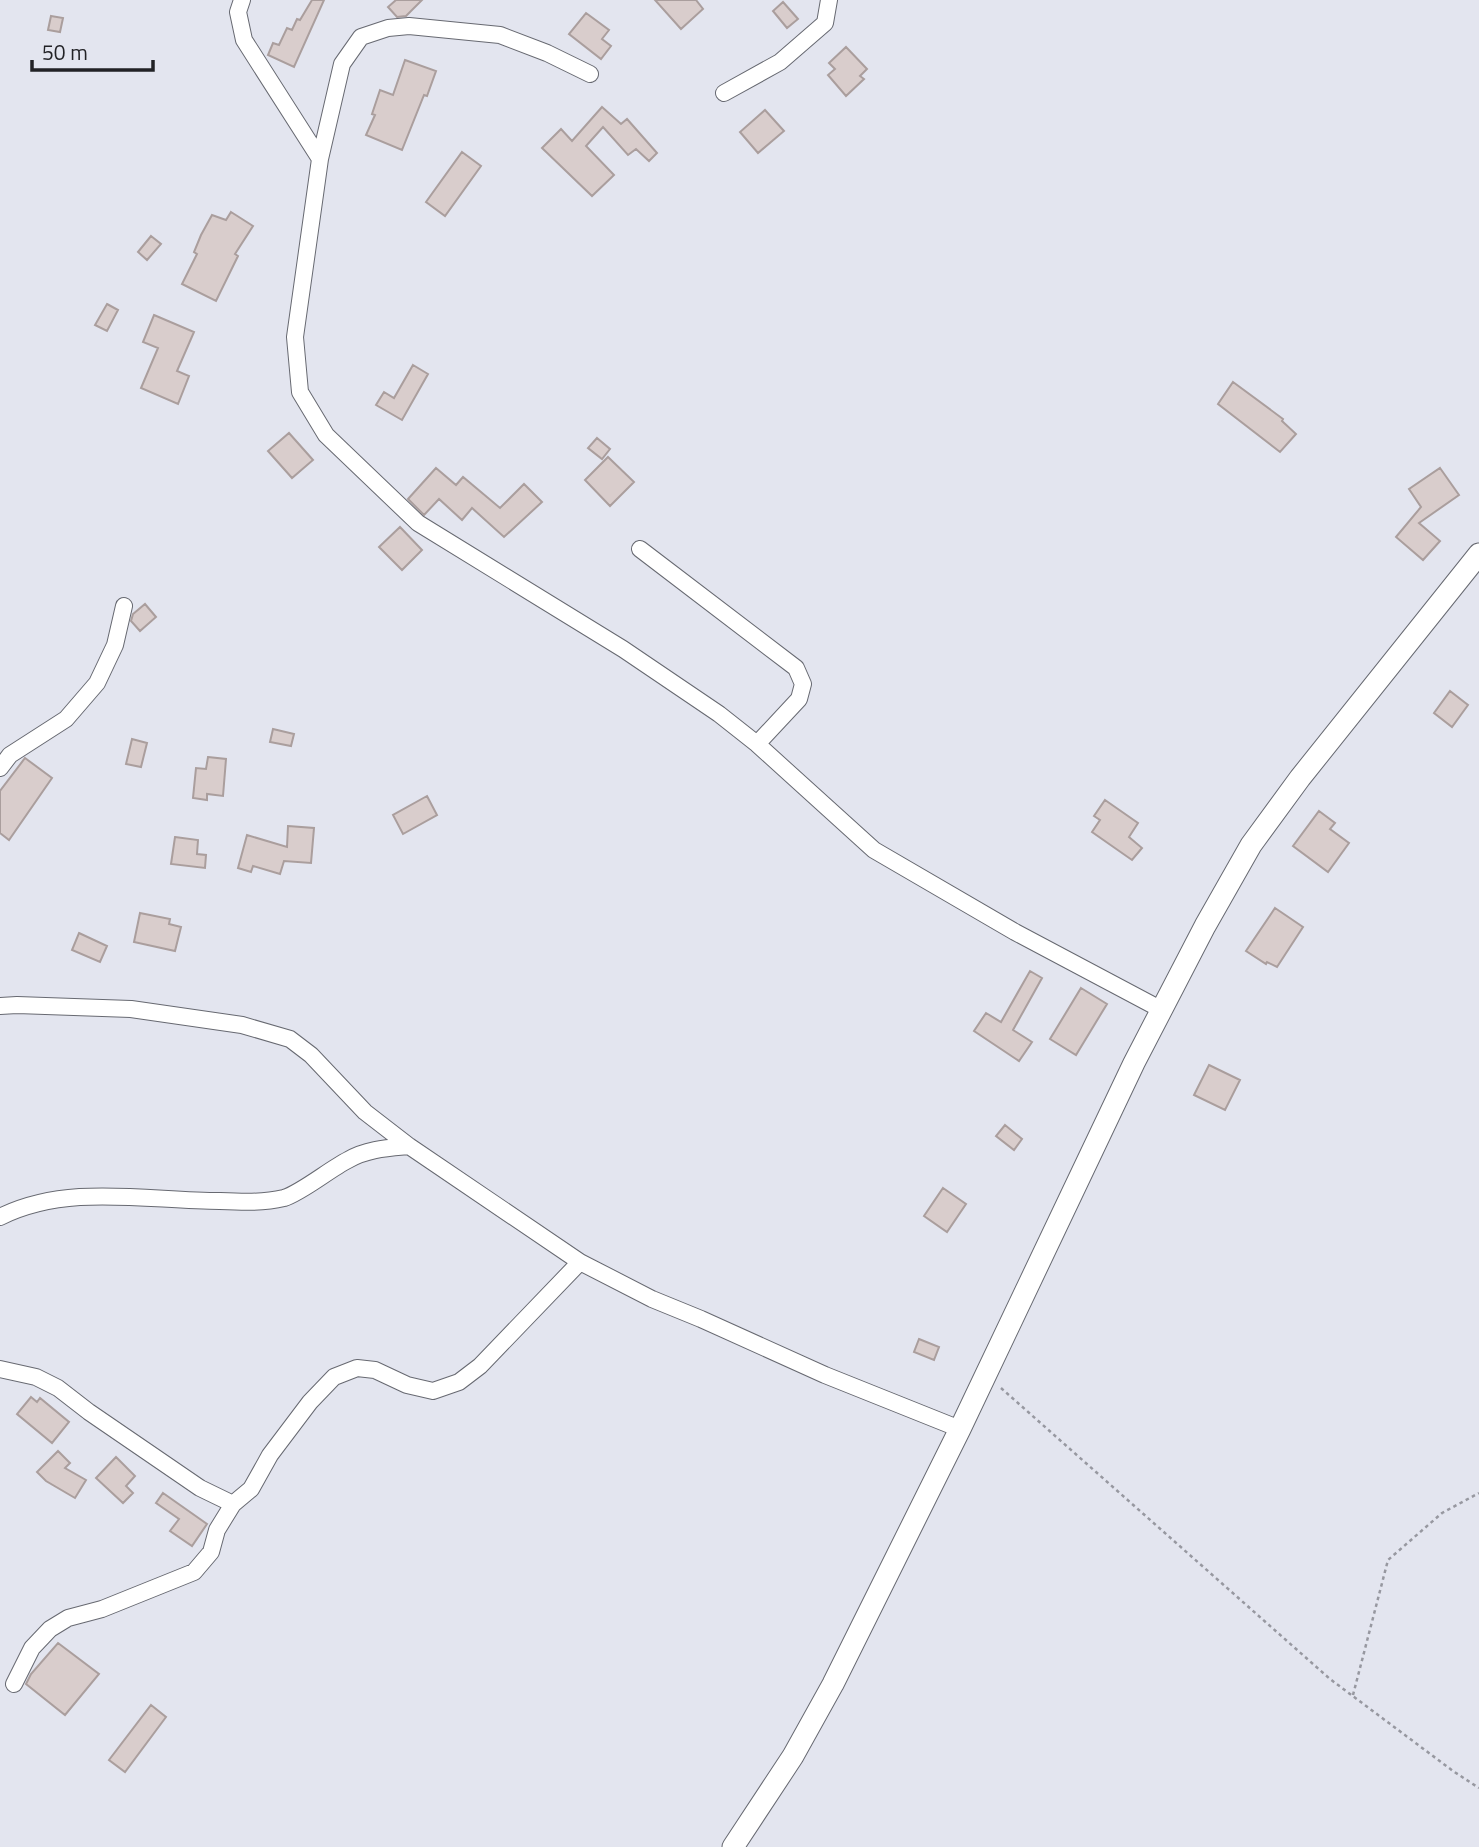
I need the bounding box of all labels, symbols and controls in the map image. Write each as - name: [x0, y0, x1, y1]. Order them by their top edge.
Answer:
- scale bar: [32, 28, 152, 72]
- text: 50 m: [42, 36, 88, 68]

